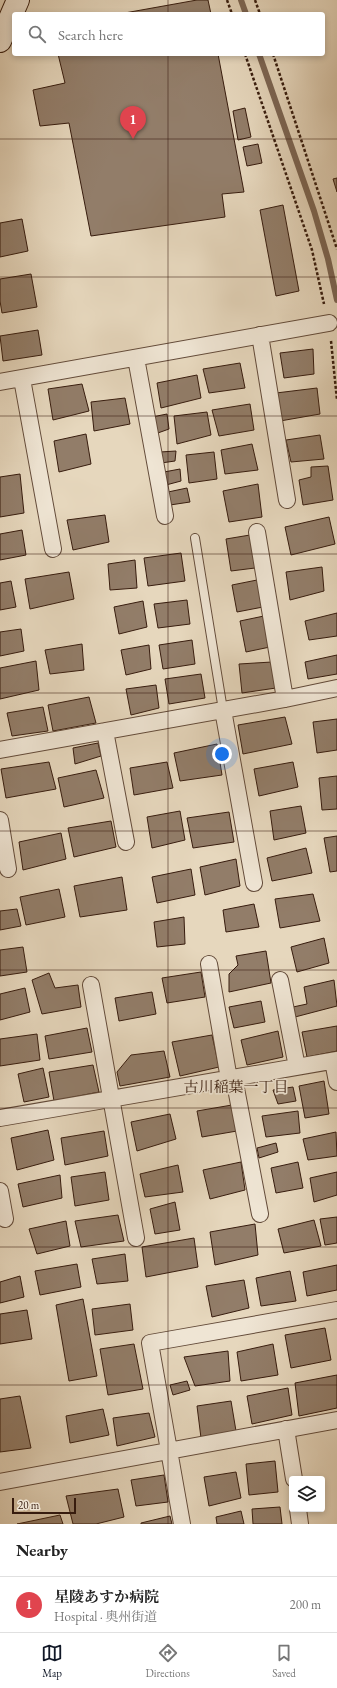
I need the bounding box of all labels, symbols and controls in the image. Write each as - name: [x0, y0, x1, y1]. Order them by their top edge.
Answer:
- search box: [12, 12, 325, 56]
- icon: search: [26, 23, 48, 45]
- text: Search here: [58, 25, 123, 44]
- pin: 1: [120, 106, 146, 139]
- your location: [212, 744, 232, 764]
- district label: 古川稲葉一丁目: [183, 1077, 289, 1096]
- map controls: [289, 1476, 325, 1512]
- button: layers: [289, 1476, 325, 1512]
- scale bar: [12, 1496, 76, 1515]
- text: 20 m: [18, 1498, 39, 1512]
- text: Nearby: [16, 1539, 68, 1561]
- text: 星陵あすか病院: [54, 1587, 159, 1606]
- text: 1: [26, 1596, 32, 1613]
- text: 200 m: [290, 1596, 321, 1613]
- text: Hospital · 奥州街道: [54, 1608, 157, 1625]
- tab: Map: [41, 1642, 63, 1680]
- tab: Directions: [146, 1642, 190, 1680]
- tab: Saved: [272, 1642, 296, 1680]

